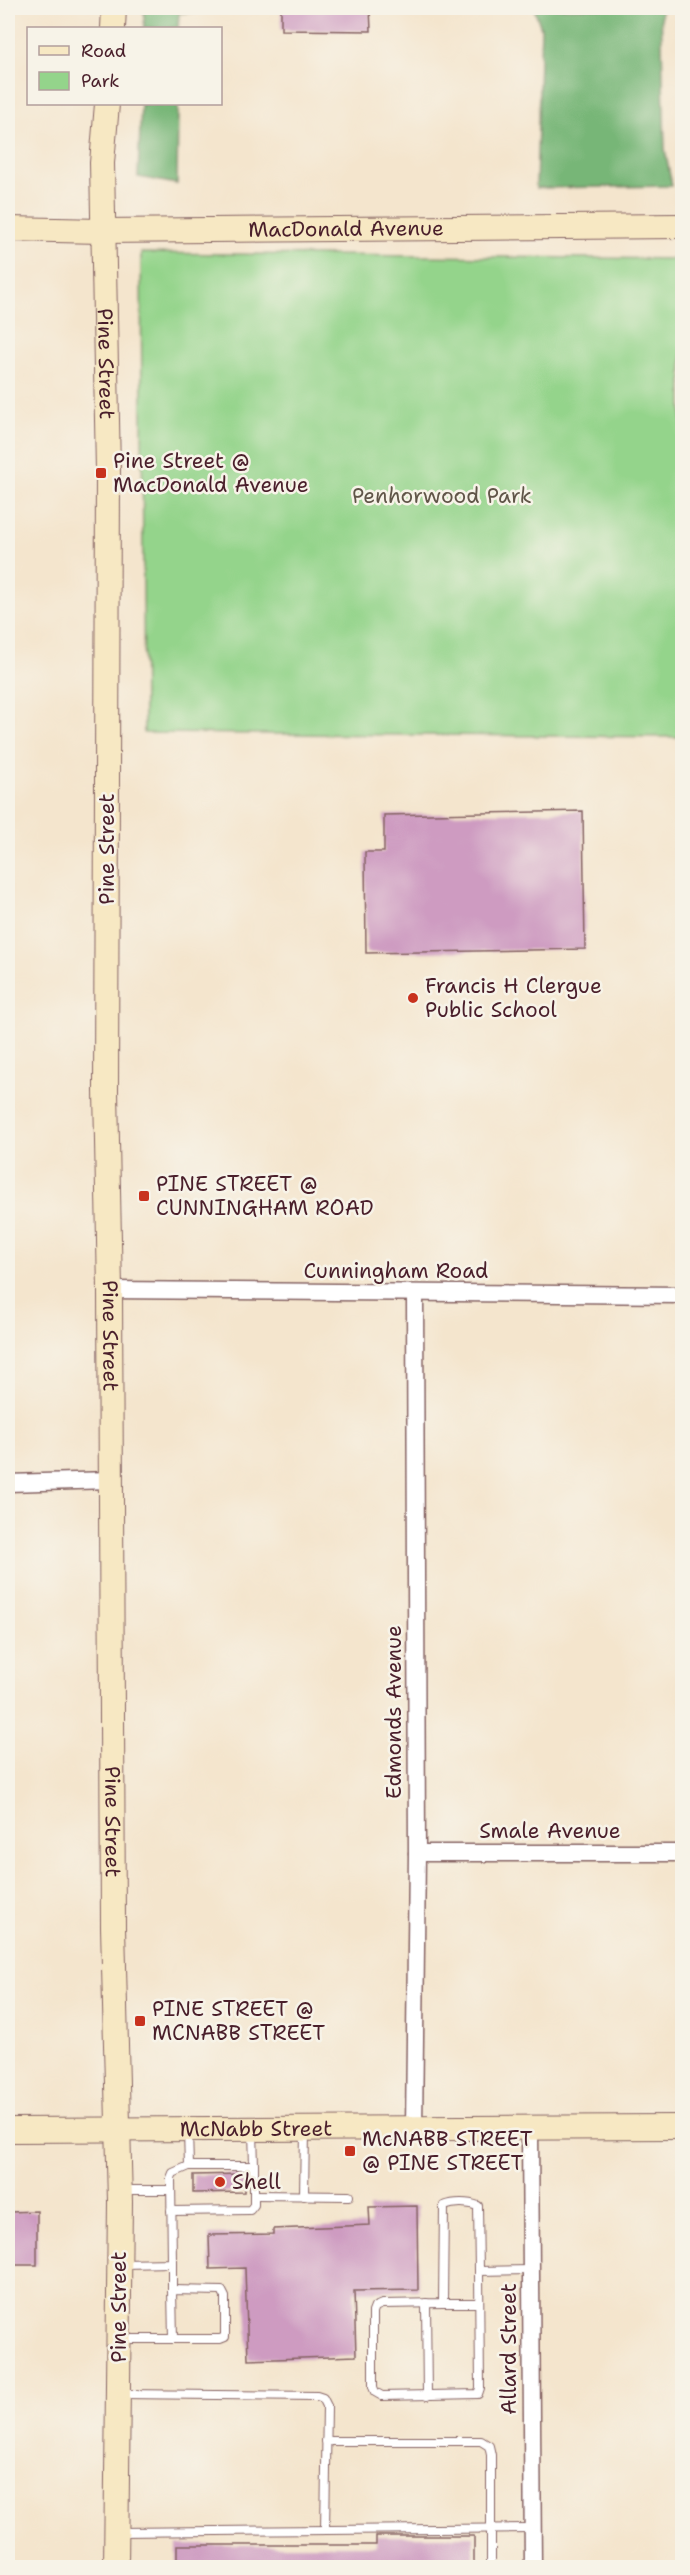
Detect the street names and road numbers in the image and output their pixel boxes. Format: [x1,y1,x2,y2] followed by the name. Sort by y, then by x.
[248,214,444,244] street label: MacDonald Avenue
[91,308,121,420] street label: Pine Street
[93,793,121,905] street label: Pine Street
[304,1257,488,1285] street label: Cunningham Road
[96,1280,124,1391] street label: Pine Street
[380,1625,408,1799] street label: Edmonds Avenue
[98,1766,127,1877] street label: Pine Street
[479,1817,621,1845] street label: Smale Avenue
[180,2115,332,2143] street label: McNabb Street
[105,2251,133,2363] street label: Pine Street
[495,2283,523,2415] street label: Allard Street

